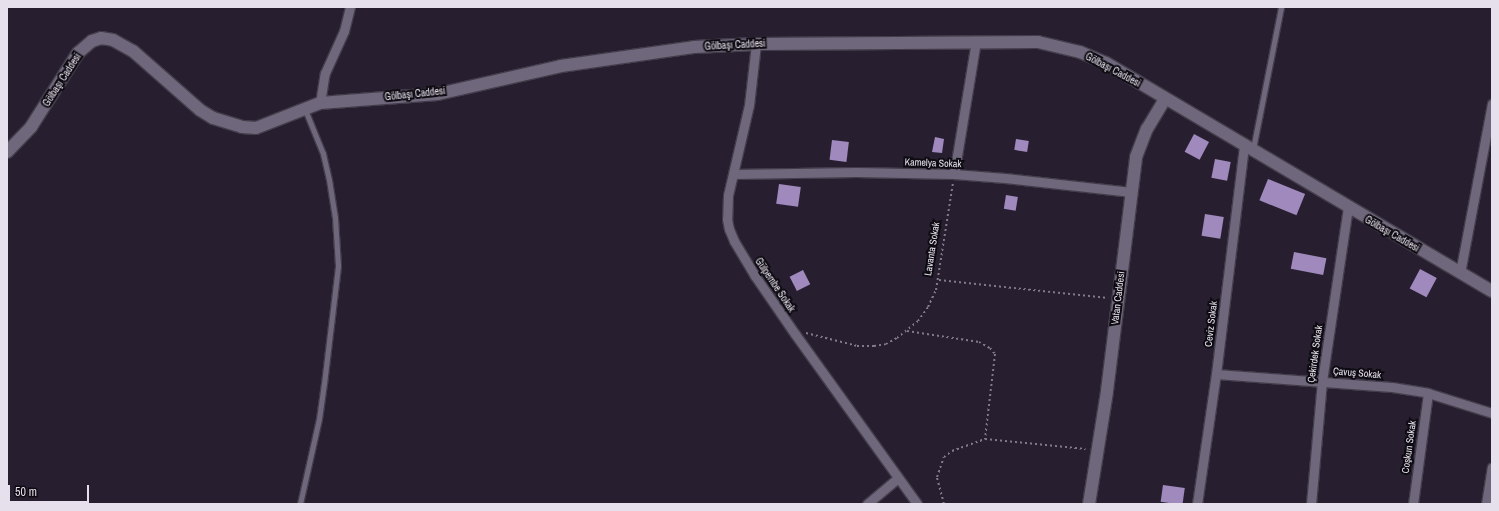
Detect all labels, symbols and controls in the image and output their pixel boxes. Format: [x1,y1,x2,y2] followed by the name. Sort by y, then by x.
[704,37,766,53] street label: Gölbaşı Caddesi
[1083,50,1143,90] street label: Gölbaşı Caddesi
[40,51,84,109] street label: Gölbaşı Caddesi
[384,85,446,103] street label: Gölbaşı Caddesi
[904,156,962,170] street label: Kamelya Sokak
[1363,214,1421,254] street label: Gölbaşı Caddesi
[922,221,942,277] street label: Lavanta Sokak
[752,256,798,314] street label: Gülpembe Sokak
[1109,271,1127,325] street label: Vatan Caddesi
[1202,300,1220,348] street label: Ceviz Sokak
[1305,325,1325,383] street label: Çekirdek Sokak
[1332,365,1382,381] street label: Çavuş Sokak
[1399,420,1419,474] street label: Coşkun Sokak
[10,477,91,503] scale bar
[15,484,37,500] text: 50 m

